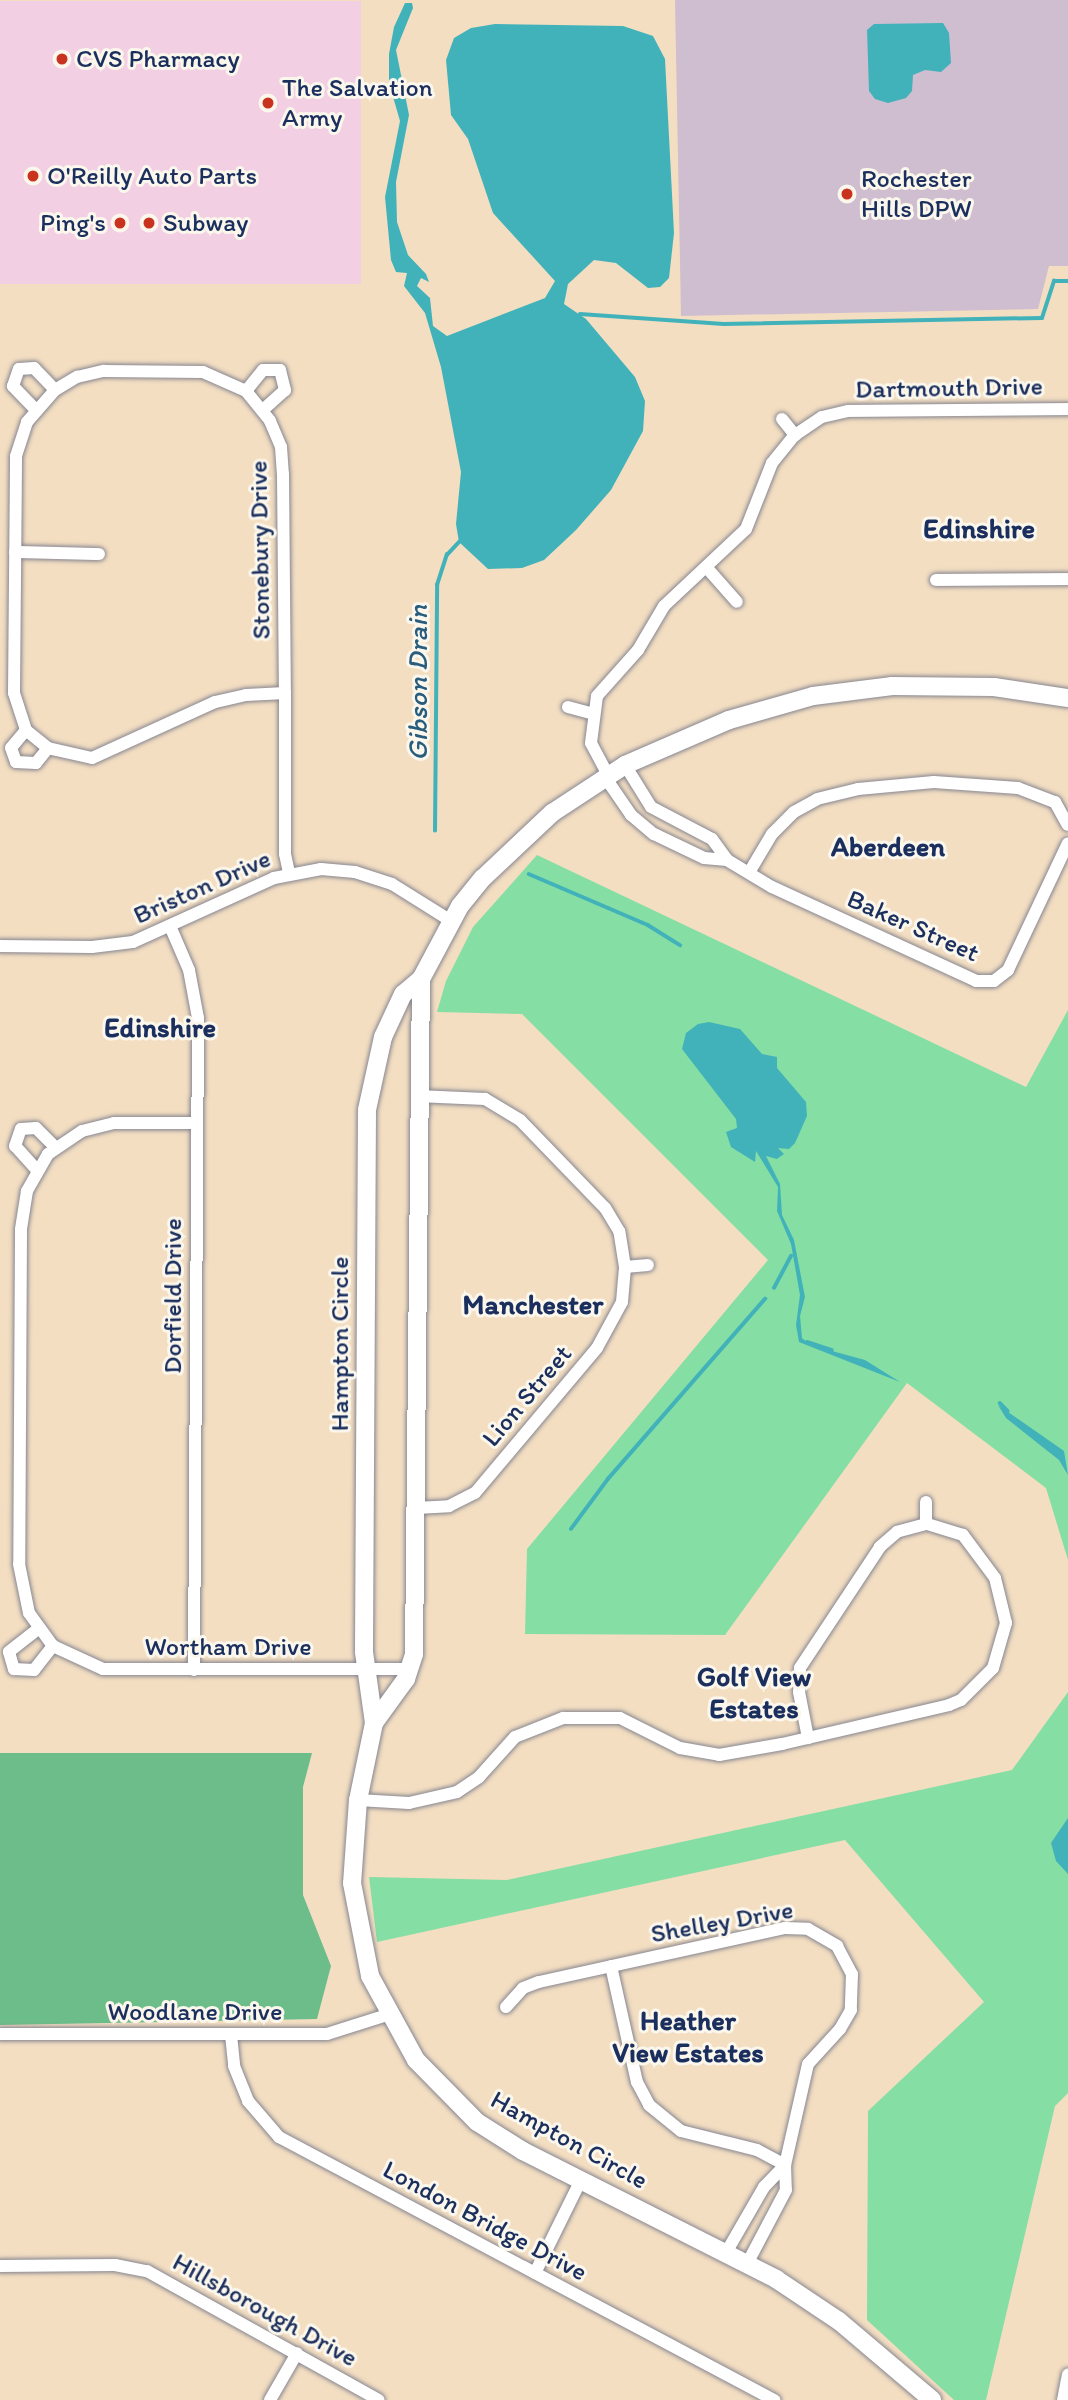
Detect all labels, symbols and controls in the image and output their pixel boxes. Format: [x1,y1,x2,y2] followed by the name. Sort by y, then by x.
[76,43,240,75] place label: CVS Pharmacy
[54,51,70,67] marker: CVS Pharmacy
[282,72,434,134] place label: The Salvation Army
[260,95,276,111] marker: The Salvation Army
[47,160,257,192] place label: O'Reilly Auto Parts
[861,163,972,224] place label: Rochester Hills DPW
[25,168,41,184] marker: O'Reilly Auto Parts
[839,186,855,202] marker: Rochester Hills DPW
[40,207,106,239] place label: Ping's
[163,207,248,239] place label: Subway
[112,215,128,231] marker: Ping's
[141,215,157,231] marker: Subway
[855,371,1043,405] street label: Dartmouth Drive
[243,460,277,640] street label: Stonebury Drive
[923,511,1035,545] district label: Edinshire
[400,605,434,761] water label: Gibson Drain
[831,829,945,863] district label: Aberdeen
[128,843,276,931] street label: Briston Drive
[842,883,984,969] street label: Baker Street
[104,1010,216,1044] district label: Edinshire
[157,1218,189,1374] street label: Dorfield Drive
[324,1257,356,1431] street label: Hampton Circle
[463,1287,603,1321] district label: Manchester
[476,1339,578,1453] street label: Lion Street
[144,1631,312,1663] street label: Wortham Drive
[697,1659,811,1725] district label: Golf View Estates
[648,1894,796,1950] street label: Shelley Drive
[108,1996,282,2028] street label: Woodlane Drive
[612,2003,764,2069] district label: Heather View Estates
[485,2084,653,2196] street label: Hampton Circle
[378,2154,592,2288] street label: London Bridge Drive
[167,2246,363,2374] street label: Hillsborough Drive

